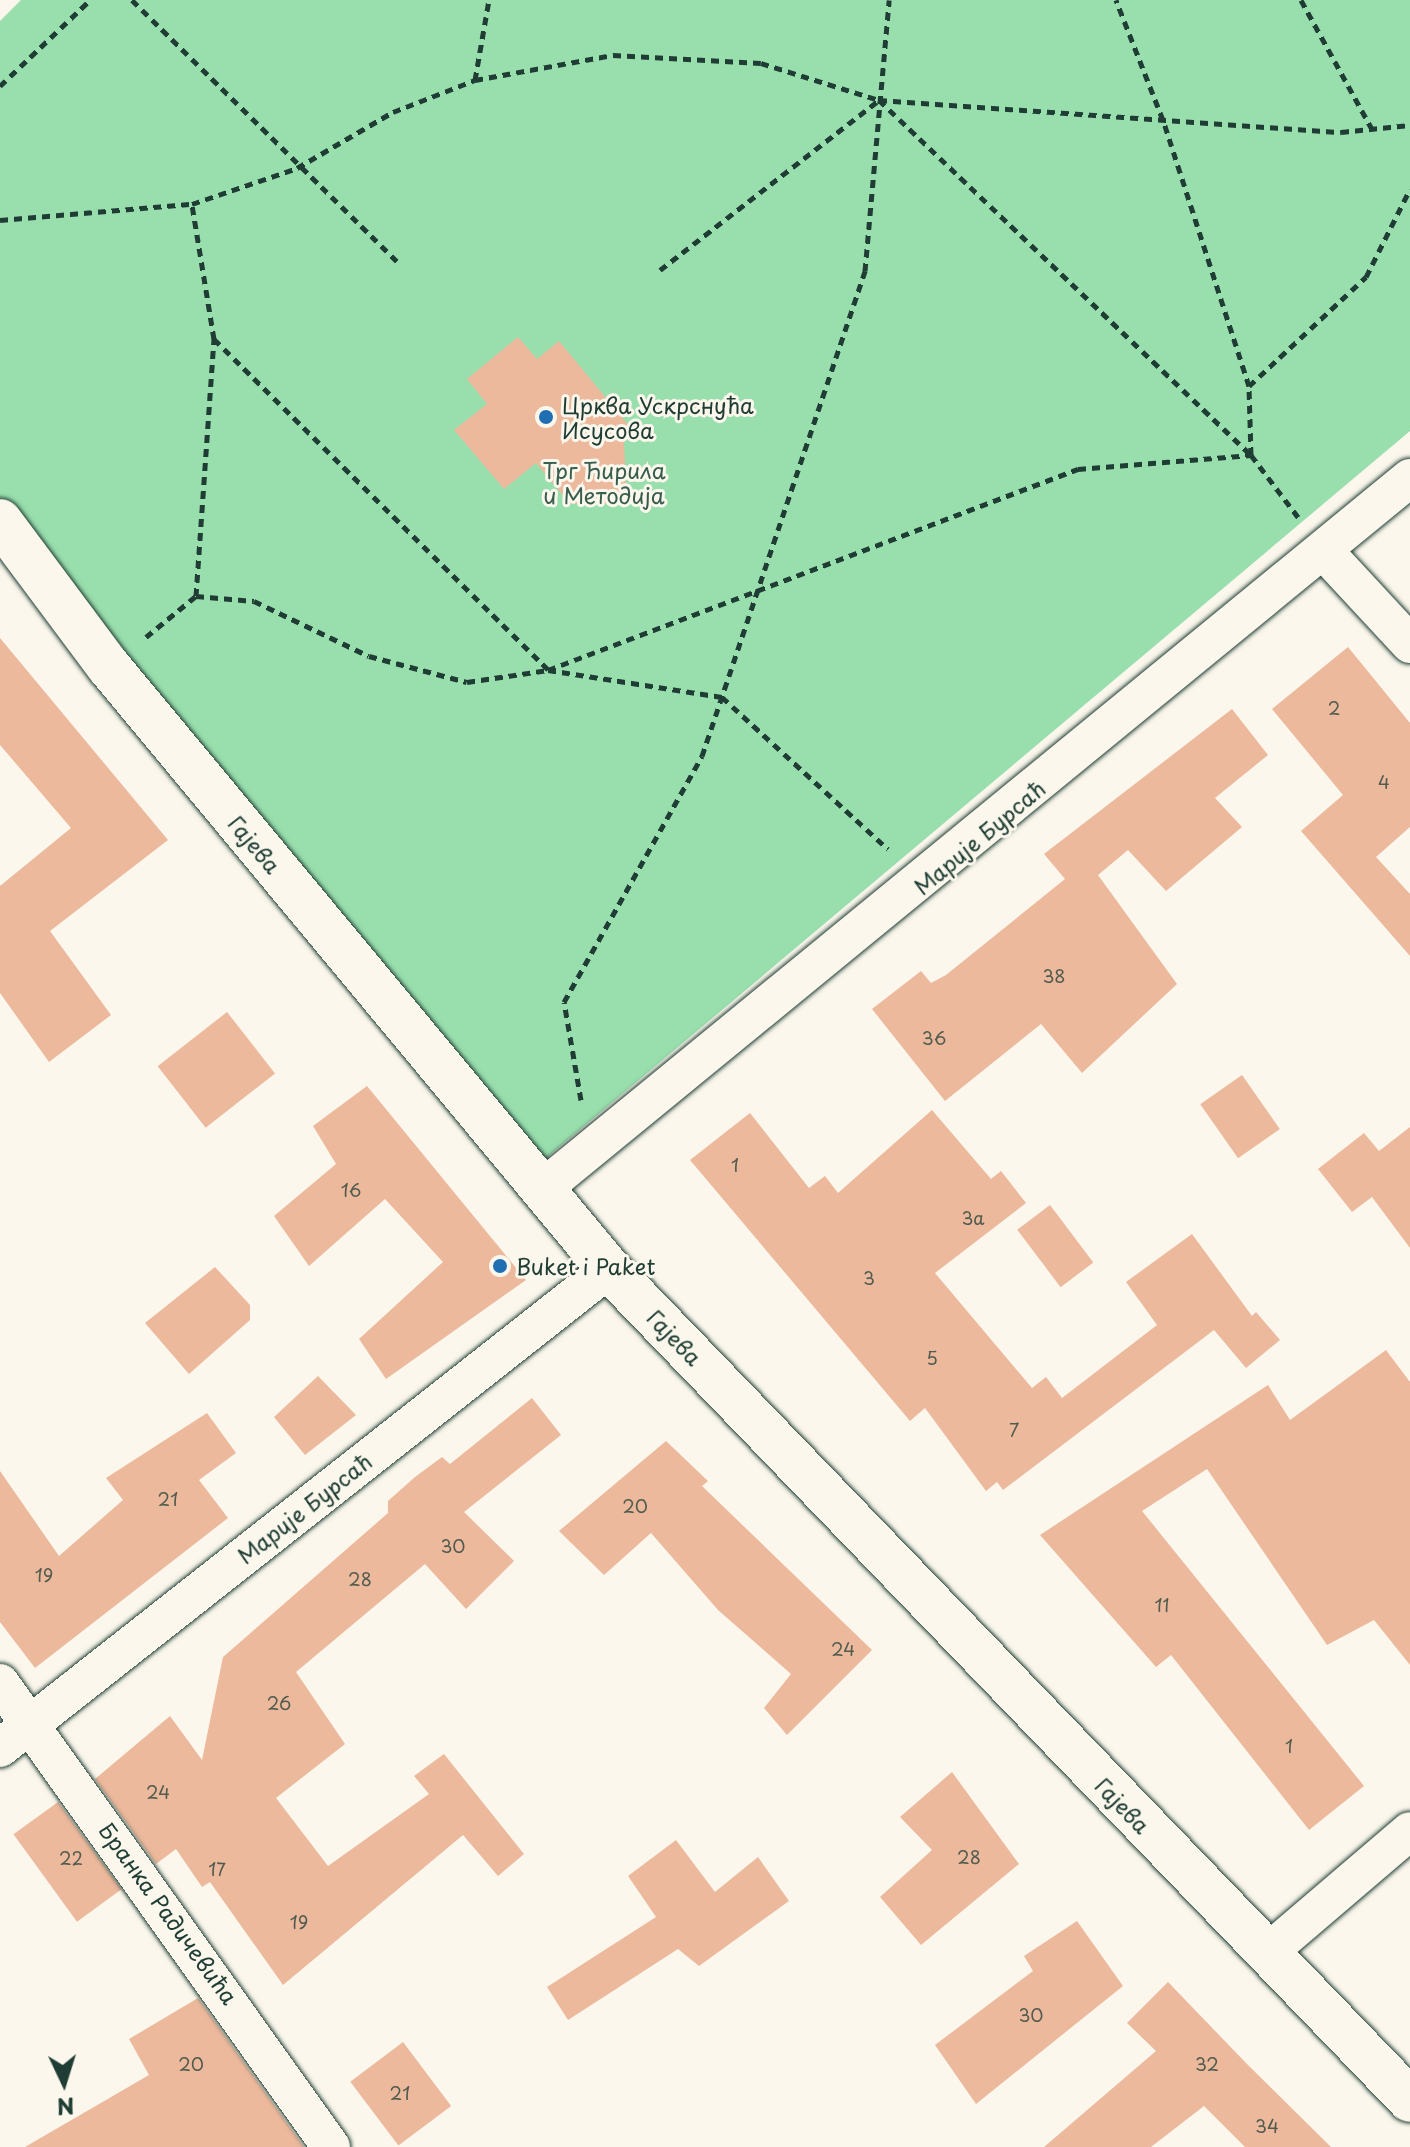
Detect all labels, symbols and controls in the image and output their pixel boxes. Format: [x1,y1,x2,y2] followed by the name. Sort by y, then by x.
[562,391,755,442] place label: Црква Ускрснућа Исусова
[537,408,555,426] marker: Црква Ускрснућа Исусова
[541,456,667,508] park label: Трг Ћирила и Методија
[1328,697,1340,719] house number: 2
[1378,771,1390,793] house number: 4
[908,774,1050,900] street label: Марије Бурсаћ
[223,810,287,878] street label: Гајева
[1042,965,1066,987] house number: 38
[922,1027,946,1049] house number: 36
[731,1154,739,1176] house number: 1
[341,1179,361,1201] house number: 16
[961,1207,985,1229] house number: 3a
[516,1253,658,1279] place label: Buket i Paket
[491,1257,509,1275] marker: Buket i Paket
[863,1267,875,1289] house number: 3
[642,1304,708,1370] street label: Гајева
[926,1347,938,1369] house number: 5
[1009,1419,1019,1441] house number: 7
[232,1447,376,1569] street label: Марије Бурсаћ
[158,1488,178,1510] house number: 21
[622,1495,648,1517] house number: 20
[440,1535,466,1557] house number: 30
[35,1564,53,1586] house number: 19
[348,1568,372,1590] house number: 28
[1154,1594,1170,1616] house number: 11
[831,1638,855,1660] house number: 24
[267,1692,291,1714] house number: 26
[1285,1735,1293,1757] house number: 1
[1090,1772,1156,1838] street label: Гајева
[146,1781,170,1803] house number: 24
[94,1817,244,2009] street label: Бранка Радичевића
[957,1846,981,1868] house number: 28
[59,1847,83,1869] house number: 22
[208,1858,226,1880] house number: 17
[290,1911,308,1933] house number: 19
[1018,2004,1044,2026] house number: 30
[24,2043,104,2123] north arrow
[178,2053,204,2075] house number: 20
[1195,2053,1219,2075] house number: 32
[390,2082,410,2104] house number: 21
[56,2090,76,2125] text: N
[1255,2115,1279,2137] house number: 34

